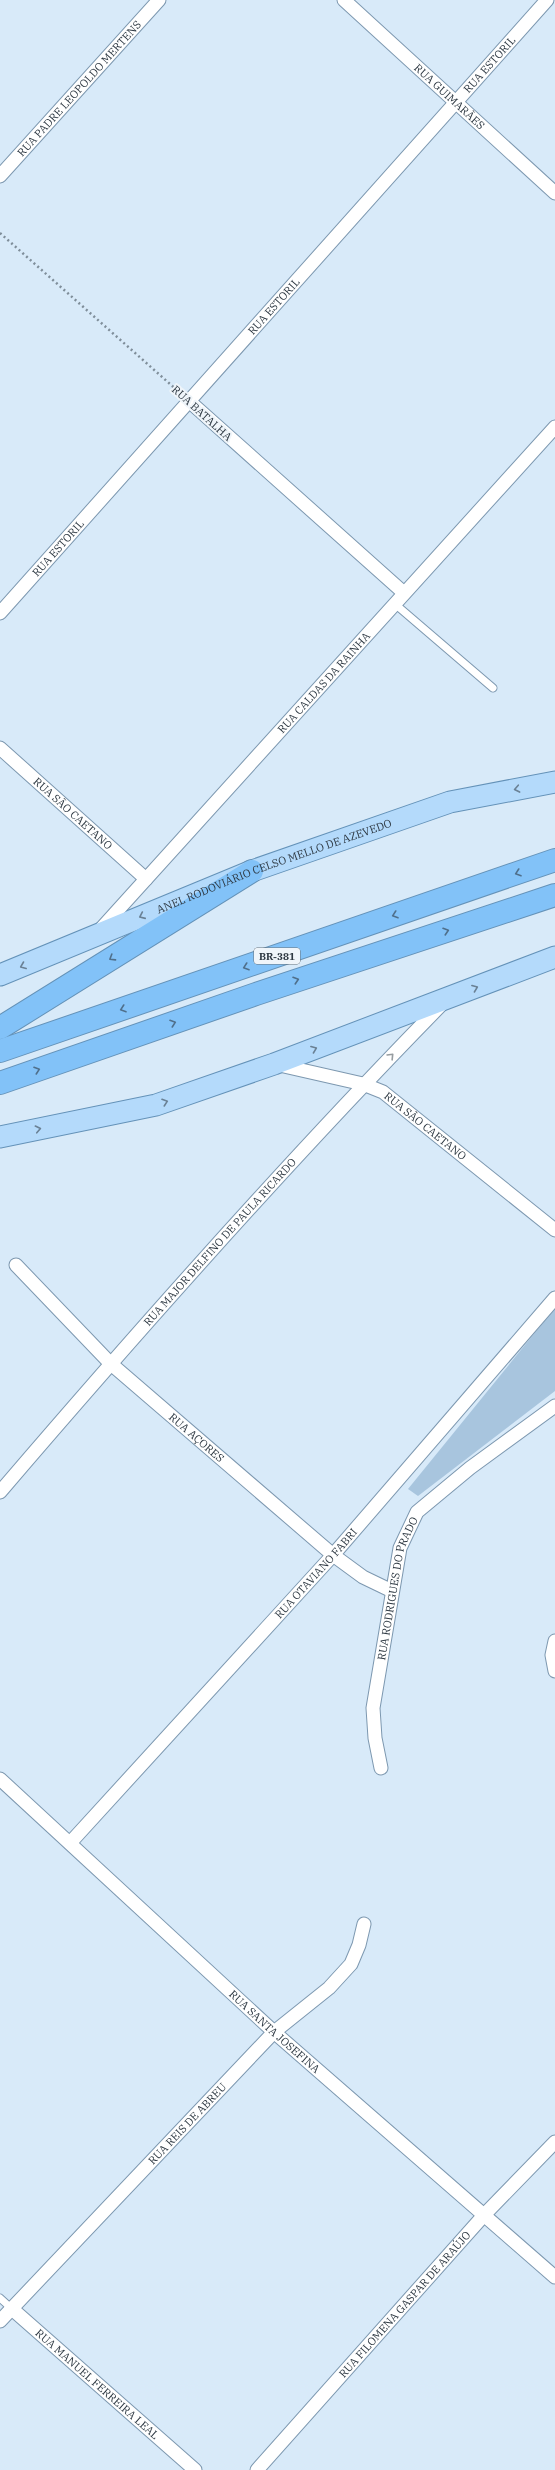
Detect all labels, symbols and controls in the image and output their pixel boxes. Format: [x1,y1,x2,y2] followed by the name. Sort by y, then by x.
[14,18,144,159] street label: RUA PADRE LEOPOLDO MERTENS
[460,33,518,96] street label: RUA ESTORIL
[411,61,488,132] street label: RUA GUIMARÃES
[245,275,303,338] street label: RUA ESTORIL
[169,382,235,444] street label: RUA BATALHA
[29,517,87,579] street label: RUA ESTORIL
[274,629,373,736] street label: RUA CALDAS DA RAINHA
[31,774,115,853] street label: RUA SÃO CAETANO
[514,785,520,793] one-way arrow
[154,816,394,917] street label: ANEL RODOVIÁRIO CELSO MELLO DE AZEVEDO
[515,868,522,877] one-way arrow
[392,910,399,919] one-way arrow
[139,911,147,919] one-way arrow
[442,927,449,936] one-way arrow
[254,948,300,964] road number: BR-381
[109,953,116,961] one-way arrow
[19,961,27,969] one-way arrow
[242,962,249,970] one-way arrow
[292,977,299,985] one-way arrow
[471,985,478,993] one-way arrow
[119,1004,126,1013] one-way arrow
[169,1019,176,1027] one-way arrow
[310,1045,317,1053] one-way arrow
[386,1053,393,1061] one-way arrow
[33,1067,40,1075] one-way arrow
[381,1089,469,1163] street label: RUA SÃO CAETANO
[162,1098,169,1107] one-way arrow
[35,1126,41,1134] one-way arrow
[140,1155,299,1329] street label: RUA MAJOR DELFINO DE PAULA RICARDO
[166,1410,227,1465] street label: RUA AÇORES
[374,1514,421,1661] street label: RUA RODRIGUES DO PRADO
[272,1525,360,1621] street label: RUA OTAVIANO FABRI
[226,1987,323,2076] street label: RUA SANTA JOSEFINA
[145,2080,229,2167] street label: RUA REIS DE ABREU
[336,2228,474,2380] street label: RUA FILOMENA GASPAR DE ARAÚJO
[33,2326,162,2442] street label: RUA MANUEL FERREIRA LEAL

